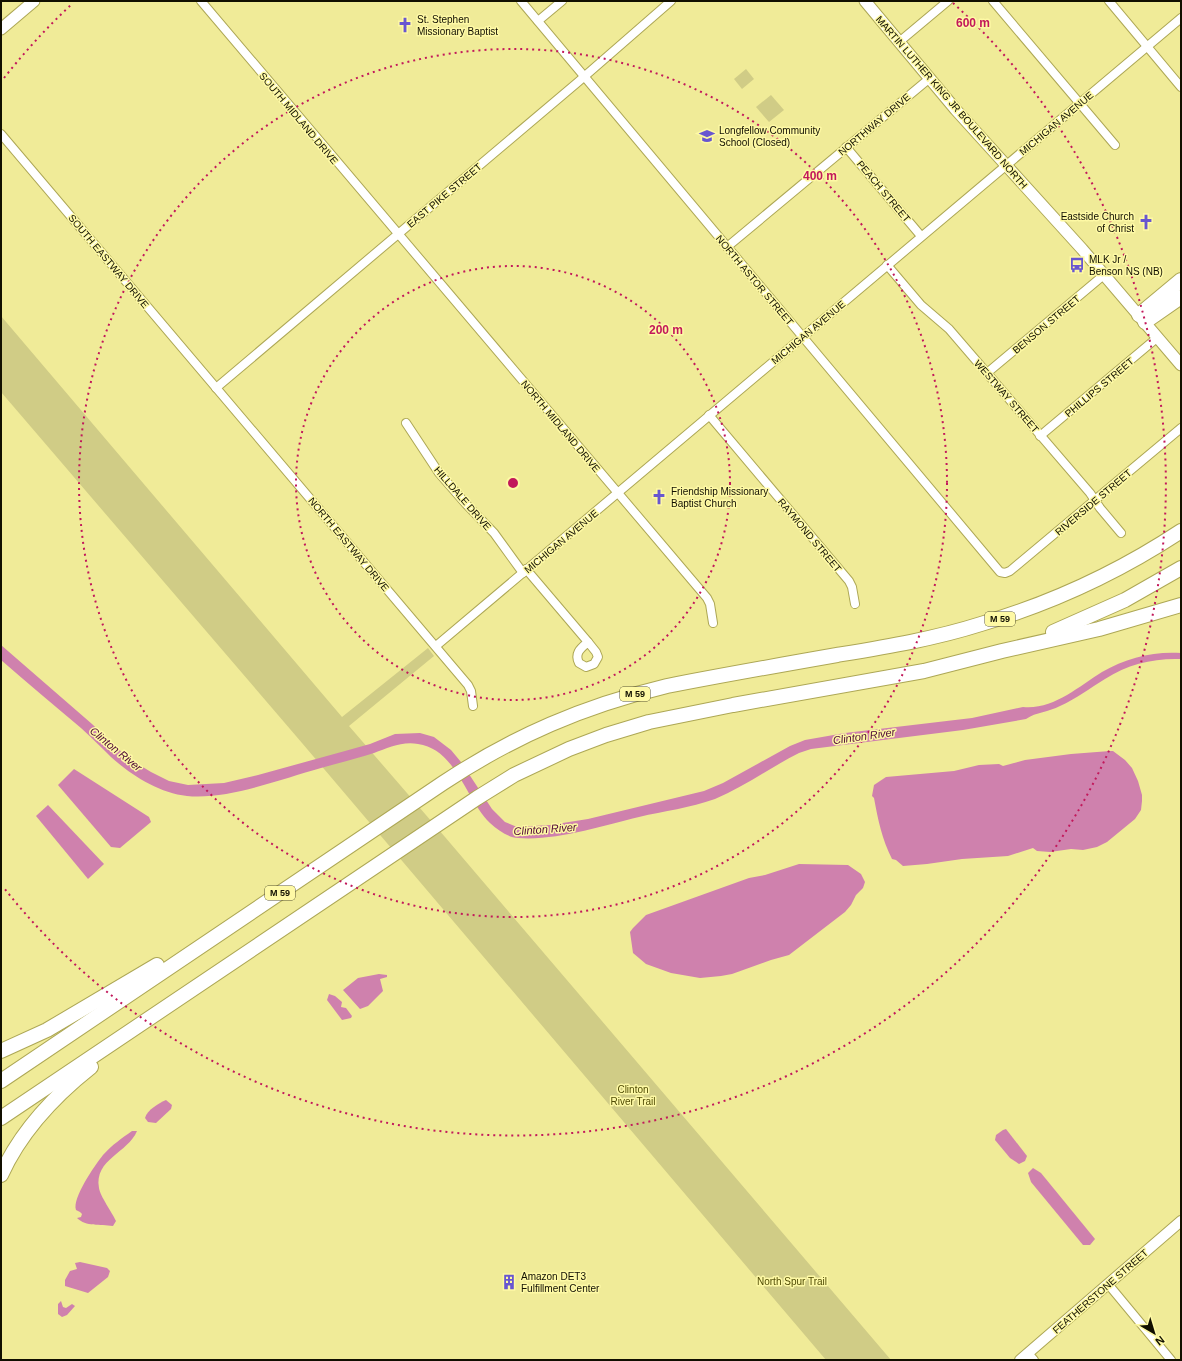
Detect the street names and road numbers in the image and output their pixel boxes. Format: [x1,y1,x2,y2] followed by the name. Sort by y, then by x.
[874,14,1030,191] street label: MARTIN LUTHER KING JR BOULEVARD NORTH
[257,70,340,167] street label: SOUTH MIDLAND DRIVE
[1017,89,1096,157] street label: MICHIGAN AVENUE
[836,91,913,158] street label: NORTHWAY DRIVE
[855,158,912,224] street label: PEACH STREET
[405,161,484,230] street label: EAST PIKE STREET
[66,212,151,311] street label: SOUTH EASTWAY DRIVE
[714,233,795,328] street label: NORTH ASTOR STREET
[1010,293,1082,356] street label: BENSON STREET
[769,298,848,366] street label: MICHIGAN AVENUE
[1063,355,1136,419] street label: PHILLIPS STREET
[972,358,1041,435] street label: WESTWAY STREET
[519,378,602,475] street label: NORTH MIDLAND DRIVE
[432,464,493,533] street label: HILLDALE DRIVE
[1053,467,1134,537] street label: RIVERSIDE STREET
[306,495,391,594] street label: NORTH EASTWAY DRIVE
[776,496,844,574] street label: RAYMOND STREET
[522,507,601,575] street label: MICHIGAN AVENUE
[985,612,1015,626] road number: M 59
[620,687,650,701] road number: M 59
[265,886,295,900] road number: M 59
[1051,1247,1150,1336] street label: FEATHERSTONE STREET

